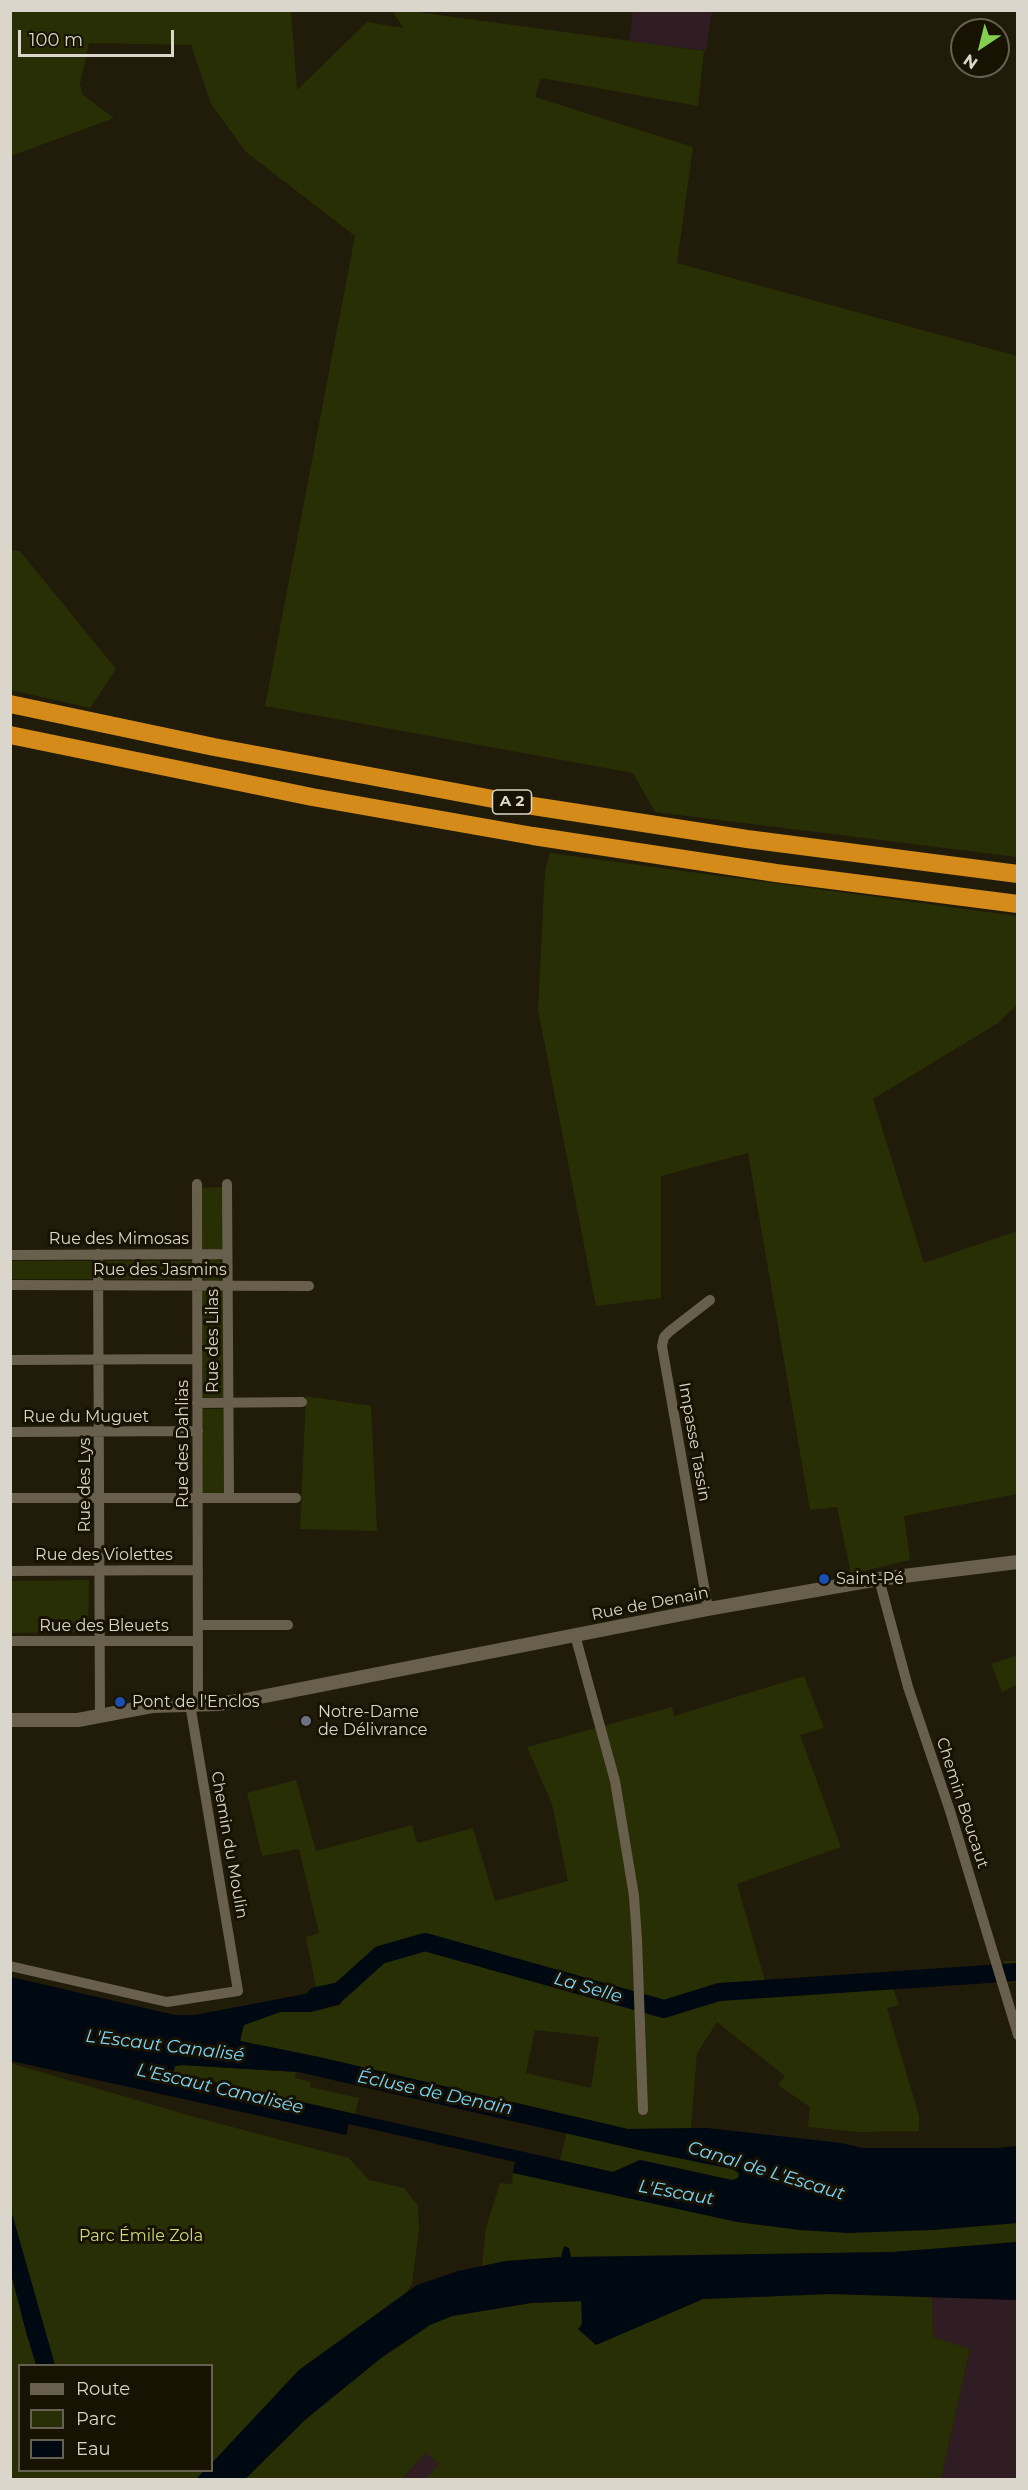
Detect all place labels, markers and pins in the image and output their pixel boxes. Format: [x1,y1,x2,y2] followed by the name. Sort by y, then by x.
[836,1569,904,1589] place label: Saint-Pé
[817,1572,831,1586] marker: Saint-Pé
[132,1692,260,1712] place label: Pont de l'Enclos
[113,1695,127,1709] marker: Pont de l'Enclos
[318,1702,427,1740] place label: Notre-Dame de Délivrance
[299,1714,313,1728] marker: Notre-Dame de Délivrance

